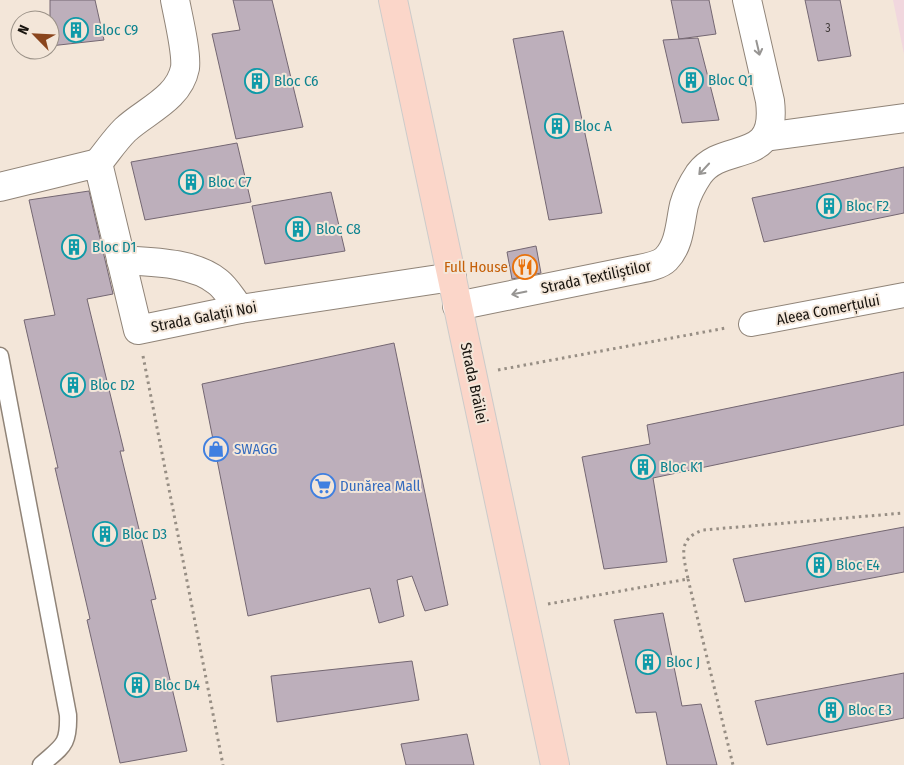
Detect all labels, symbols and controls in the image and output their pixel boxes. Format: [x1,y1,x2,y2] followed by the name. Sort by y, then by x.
[10,10,60,60] north arrow
[63,17,89,43] building icon: Bloc C9
[94,21,138,39] place label: Bloc C9
[825,21,831,35] house number: 3
[14,23,33,37] text: N
[754,39,763,55] one-way arrow
[678,67,704,93] building icon: Bloc Q1
[244,68,270,94] building icon: Bloc C6
[708,71,753,89] place label: Bloc Q1
[274,72,319,90] place label: Bloc C6
[544,113,570,139] building icon: Bloc A
[574,117,612,135] place label: Bloc A
[698,163,710,176] one-way arrow
[178,169,204,195] building icon: Bloc C7
[208,173,251,191] place label: Bloc C7
[816,193,842,219] building icon: Bloc F2
[846,197,889,215] place label: Bloc F2
[285,216,311,242] building icon: Bloc C8
[316,220,361,238] place label: Bloc C8
[61,234,87,260] building icon: Bloc D1
[92,238,136,256] place label: Bloc D1
[512,254,538,280] restaurant icon: Full House
[539,256,654,298] street label: Strada Textiliștilor
[444,258,508,276] place label: Full House
[512,289,528,298] one-way arrow
[775,291,881,330] street label: Aleea Comerțului
[150,298,259,337] street label: Strada Galații Noi
[457,341,491,425] street label: Strada Brăilei
[60,372,86,398] building icon: Bloc D2
[90,376,135,394] place label: Bloc D2
[203,436,229,462] shop icon: SWAGG
[234,440,277,458] place label: SWAGG
[630,454,656,480] building icon: Bloc K1
[660,458,703,476] place label: Bloc K1
[310,473,336,499] supermarket icon: Dunărea Mall
[340,477,421,495] place label: Dunărea Mall
[92,521,118,547] building icon: Bloc D3
[122,525,167,543] place label: Bloc D3
[806,552,832,578] building icon: Bloc E4
[836,556,880,574] place label: Bloc E4
[635,649,661,675] building icon: Bloc J
[666,653,700,671] place label: Bloc J
[124,672,150,698] building icon: Bloc D4
[154,676,200,694] place label: Bloc D4
[818,697,844,723] building icon: Bloc E3
[848,701,892,719] place label: Bloc E3

